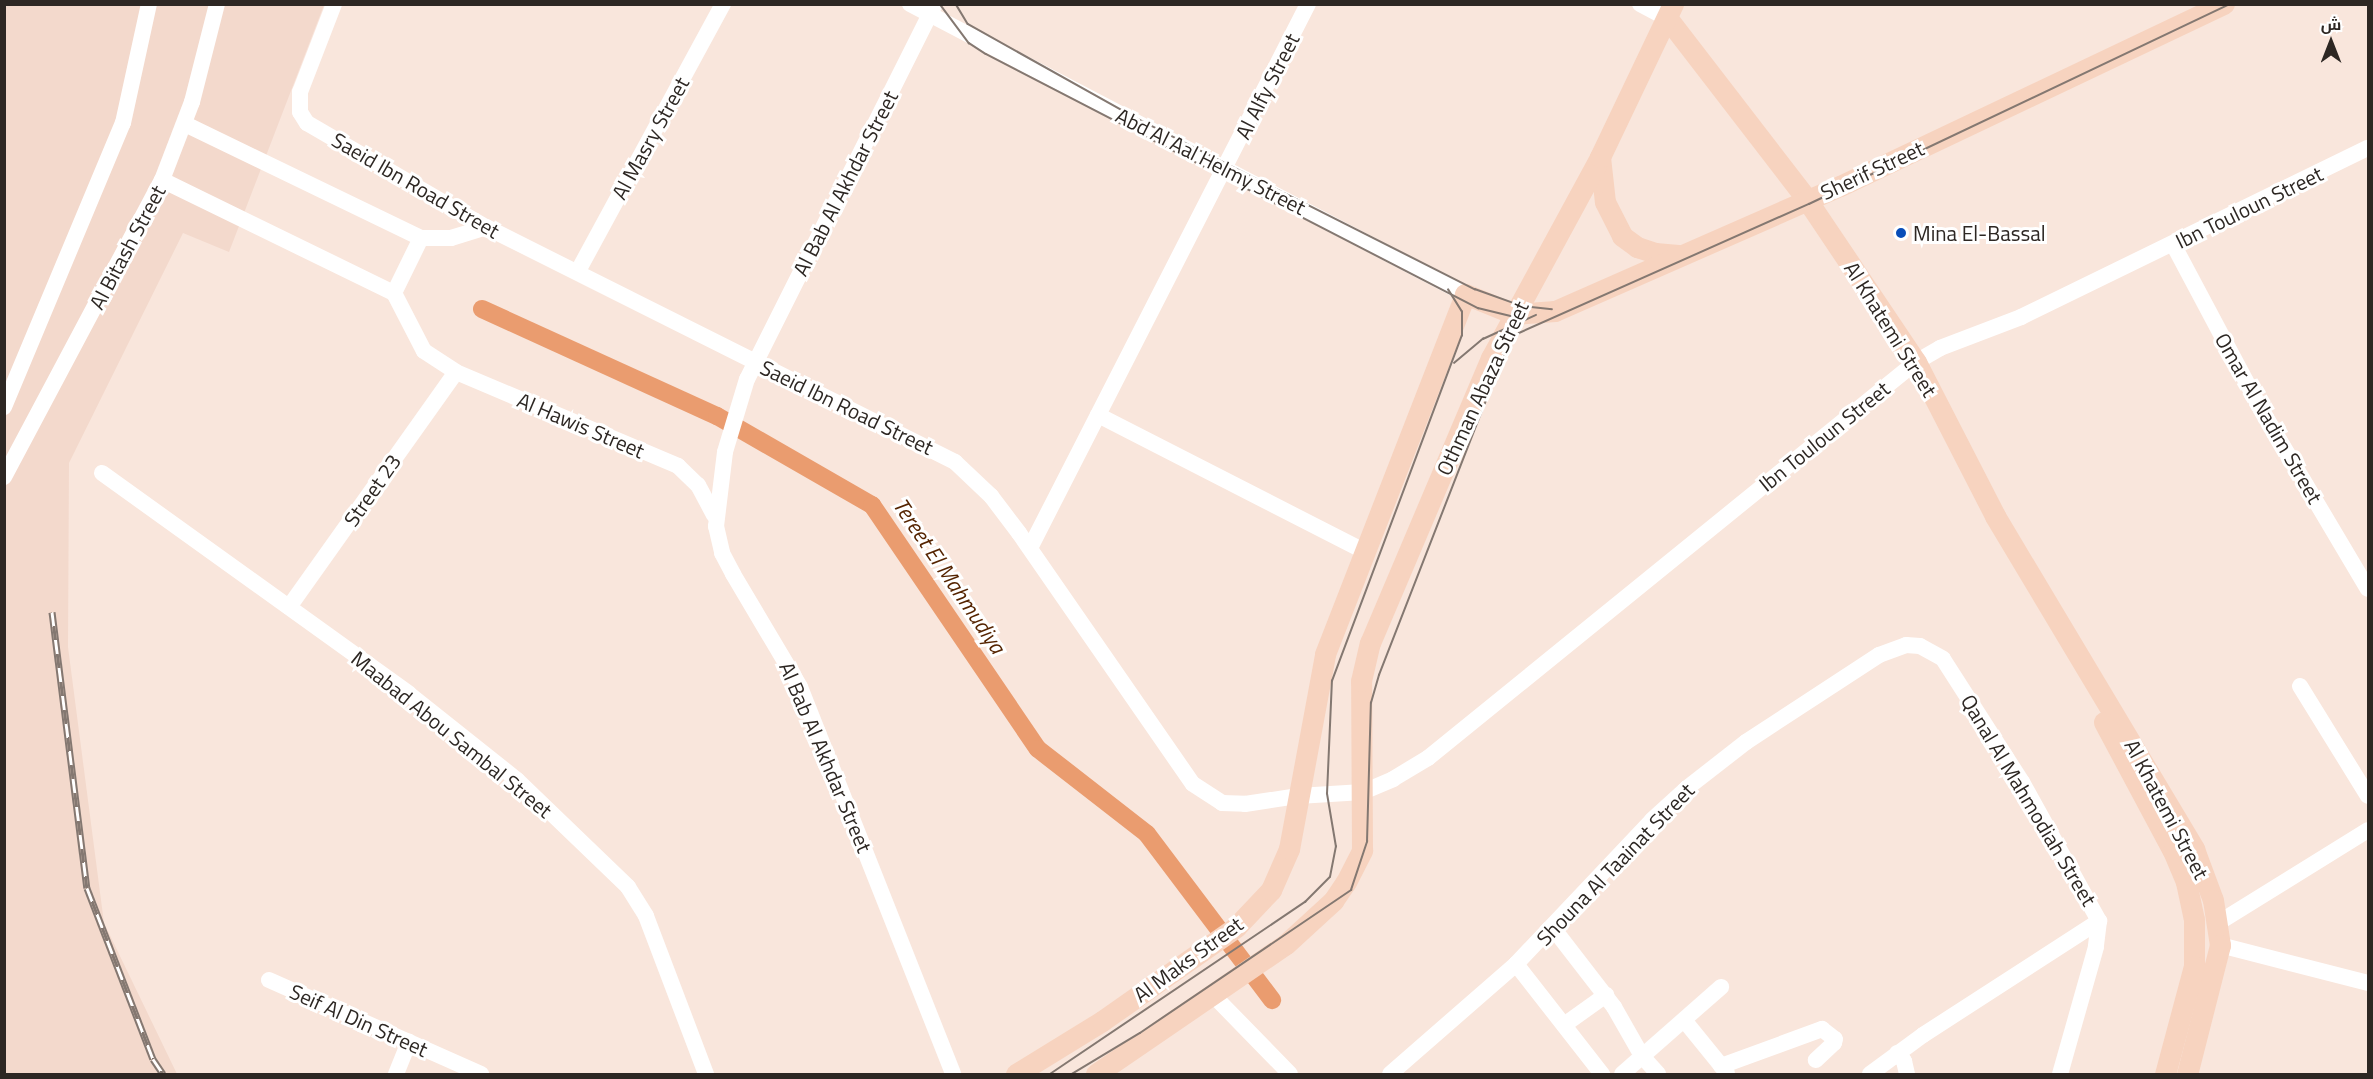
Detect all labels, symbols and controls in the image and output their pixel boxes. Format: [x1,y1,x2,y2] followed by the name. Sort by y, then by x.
[2301,12,2361,72] north arrow
[2321,12,2341,36] text: ش
[1230,29,1304,143] street label: Al Alfy Street
[606,72,694,204] street label: Al Masry Street
[787,86,903,280] street label: Al Bab Al Akhdar Street
[1112,102,1310,220] street label: Abd Al Aal Helmy Street
[328,127,504,243] street label: Saeid Ibn Road Street
[1816,135,1928,205] street label: Sherif Street
[2171,160,2327,254] street label: Ibn Touloun Street
[84,181,170,313] street label: Al Bitash Street
[1913,220,2046,246] place label: Mina El-Bassal
[1894,226,1908,240] marker: Mina El-Bassal
[1839,257,1943,401] street label: Al Khatemi Street
[1431,297,1533,479] street label: Othman Abaza Street
[2210,328,2328,508] street label: Omar Al Nadim Street
[756,354,938,460] street label: Saeid Ibn Road Street
[1754,376,1894,496] street label: Ibn Touloun Street
[514,387,648,463] street label: Al Hawis Street
[338,449,406,531] street label: Street 23
[887,493,1011,659] water label: Tereet El Mahmudiya
[347,645,557,823] street label: Maabad Abou Sambal Street
[774,658,878,856] street label: Al Bab Al Akhdar Street
[1956,690,2102,910] street label: Qanal Al Mahmodiah Street
[2120,735,2214,883] street label: Al Khatemi Street
[1531,778,1699,950] street label: Shouna Al Taainat Street
[1129,911,1247,1007] street label: Al Maks Street
[286,978,432,1062] street label: Seif Al Din Street

